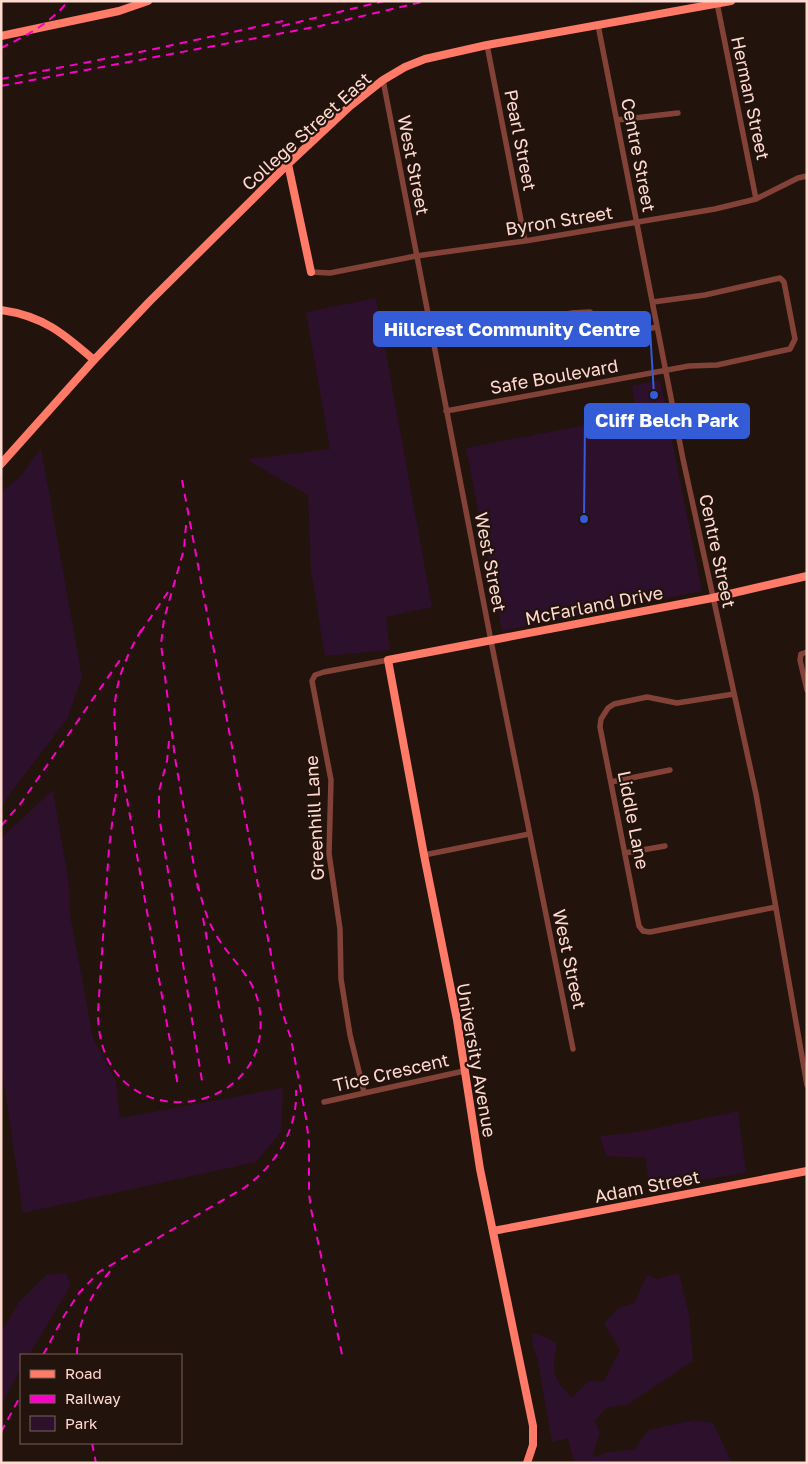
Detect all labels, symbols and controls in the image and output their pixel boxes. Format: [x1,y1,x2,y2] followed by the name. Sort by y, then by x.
[727,34,775,162] street label: Herman Street
[237,67,375,195] street label: College Street East
[500,87,542,193] street label: Pearl Street
[617,96,661,214] street label: Centre Street
[394,113,434,217] street label: West Street
[504,201,614,239] street label: Byron Street
[374,312,650,346] callout: Hillcrest Community Centre
[384,317,640,340] text: Hillcrest Community Centre
[488,354,620,398] street label: Safe Boulevard
[585,404,749,438] callout: Cliff Belch Park
[595,408,739,431] text: Cliff Belch Park
[695,492,741,610] street label: Centre Street
[471,510,511,614] street label: West Street
[523,581,665,629] street label: McFarland Drive
[300,755,328,881] street label: Greenhill Lane
[614,769,654,871] street label: Liddle Lane
[549,907,591,1011] street label: West Street
[453,981,501,1139] street label: University Avenue
[331,1048,451,1096] street label: Tice Crescent
[592,1165,702,1207] street label: Adam Street
[20,1354,182,1444] legend
[65,1364,102,1382] text: Road
[65,1389,121,1407] text: Railway
[65,1414,98,1432] text: Park

